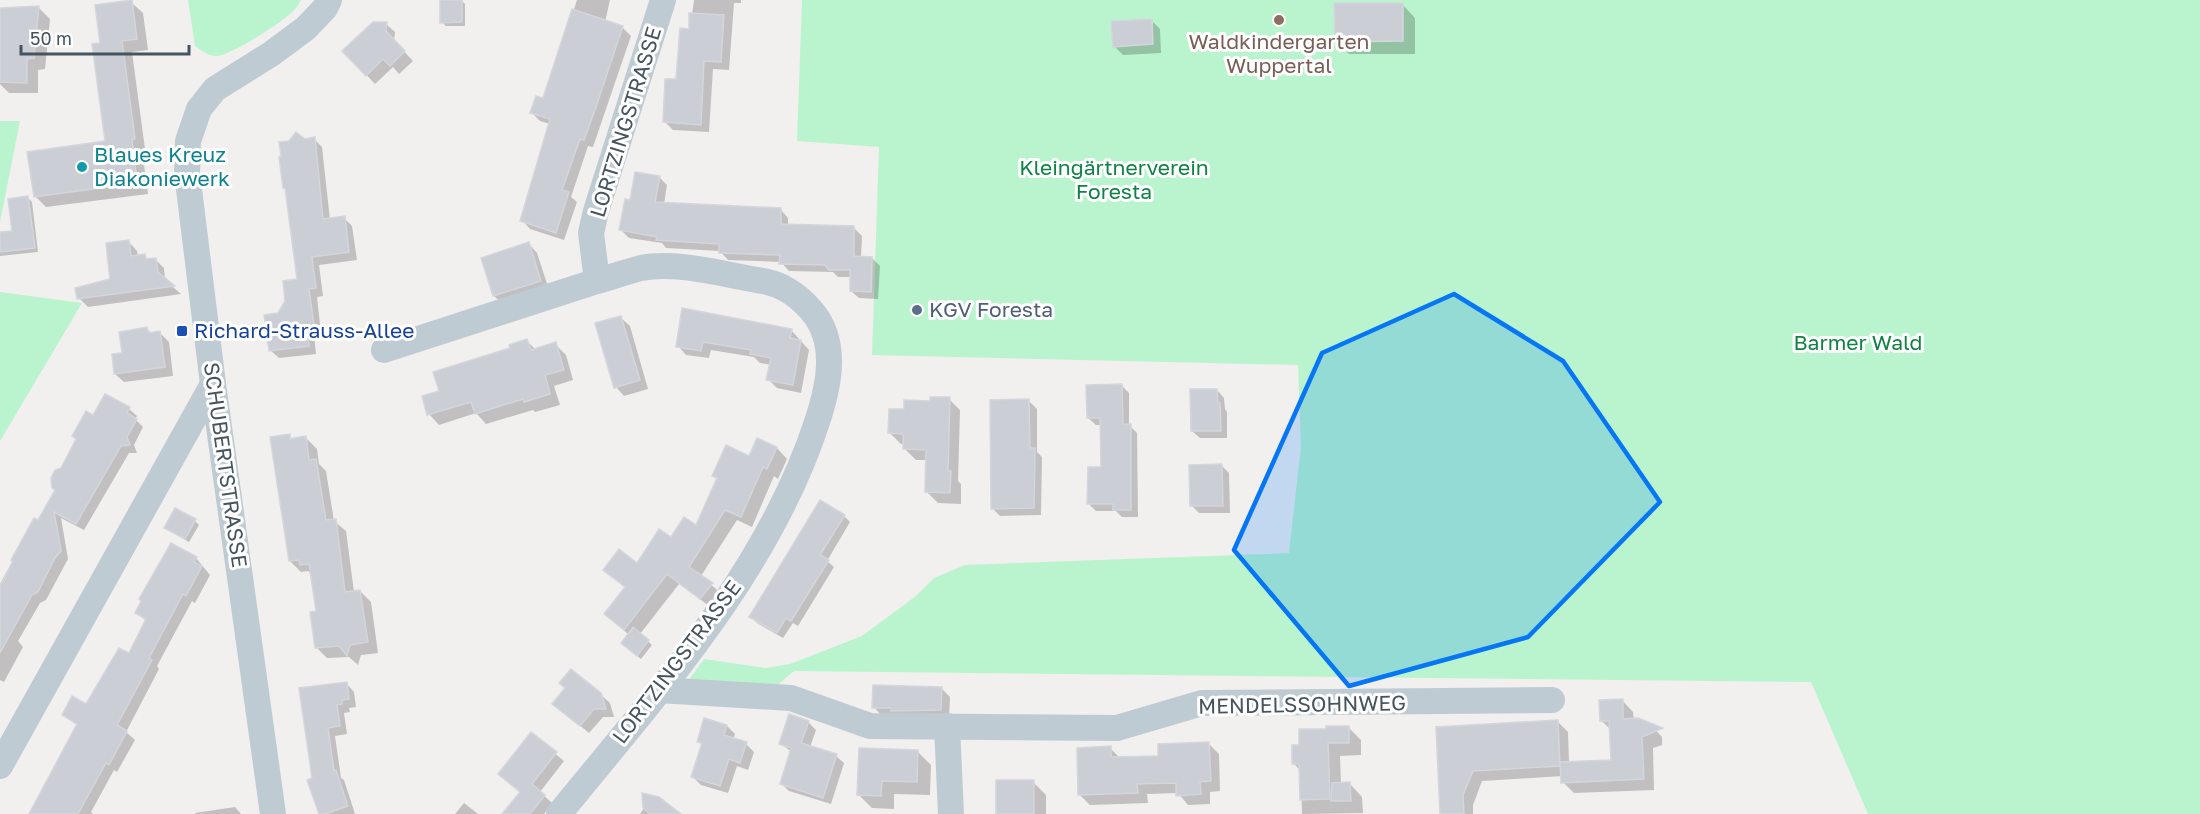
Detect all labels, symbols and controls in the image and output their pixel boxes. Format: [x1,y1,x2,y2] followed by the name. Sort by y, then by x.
[1272,13,1286,27] marker: Waldkindergarten Wuppertal
[21,18,189,56] scale bar
[584,23,666,220] street label: LORTZINGSTRASSE
[30,27,72,49] text: 50 m
[1189,28,1369,78] place label: Waldkindergarten Wuppertal
[94,141,230,191] place label: Blaues Kreuz Diakoniewerk
[1019,154,1209,204] park label: Kleingärtnerverein Foresta
[75,160,89,174] marker: Blaues Kreuz Diakoniewerk
[929,296,1053,322] place label: KGV Foresta
[910,303,924,317] marker: KGV Foresta
[194,317,414,343] place label: Richard-Strauss-Allee
[175,324,189,338] marker: Richard-Strauss-Allee
[1794,329,1922,355] park label: Barmer Wald
[199,361,253,569] street label: SCHUBERTSTRASSE
[606,575,746,748] street label: LORTZINGSTRASSE
[1198,689,1406,719] street label: MENDELSSOHNWEG

